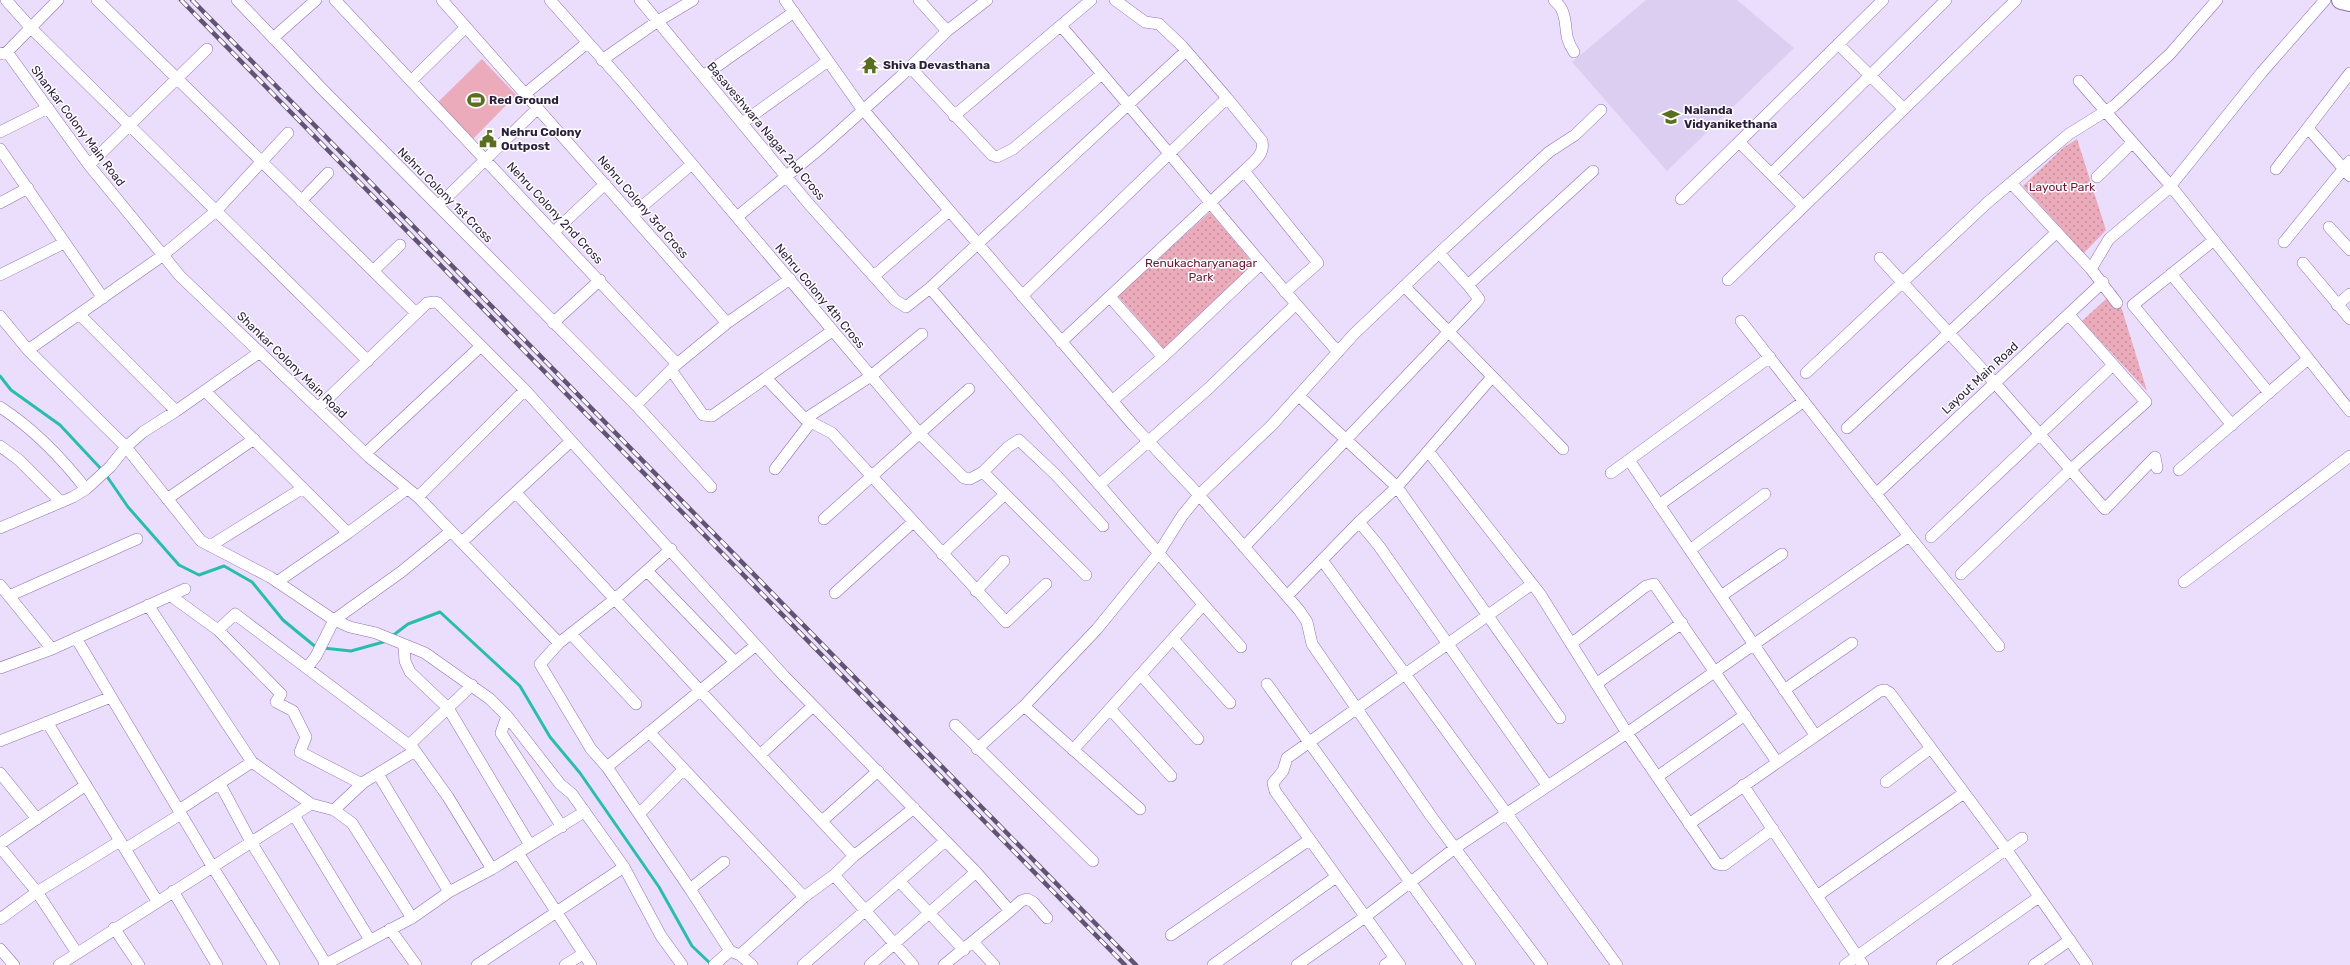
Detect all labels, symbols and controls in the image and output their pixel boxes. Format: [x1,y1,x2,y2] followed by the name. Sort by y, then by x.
[860,55,880,75] temple icon: Shiva Devasthana
[883,58,990,72] place label: Shiva Devasthana
[704,59,828,203] street label: Basaveshwara Nagar 2nd Cross
[28,63,128,189] street label: Shankar Colony Main Road
[466,90,486,110] sports icon: Red Ground
[489,93,559,107] place label: Red Ground
[1684,103,1777,131] place label: Nalanda Vidyanikethana
[1661,107,1681,127] school or university icon: Nalanda Vidyanikethana
[501,125,581,153] place label: Nehru Colony Outpost
[478,129,498,149] public building icon: Nehru Colony Outpost
[395,145,495,245] street label: Nehru Colony 1st Cross
[595,153,691,261] street label: Nehru Colony 3rd Cross
[504,159,606,267] street label: Nehru Colony 2nd Cross
[2029,180,2096,194] park label: Layout Park
[772,241,868,351] street label: Nehru Colony 4th Cross
[1145,256,1257,284] park label: Renukacharyanagar Park
[234,309,350,421] street label: Shankar Colony Main Road
[1939,339,2021,417] street label: Layout Main Road

